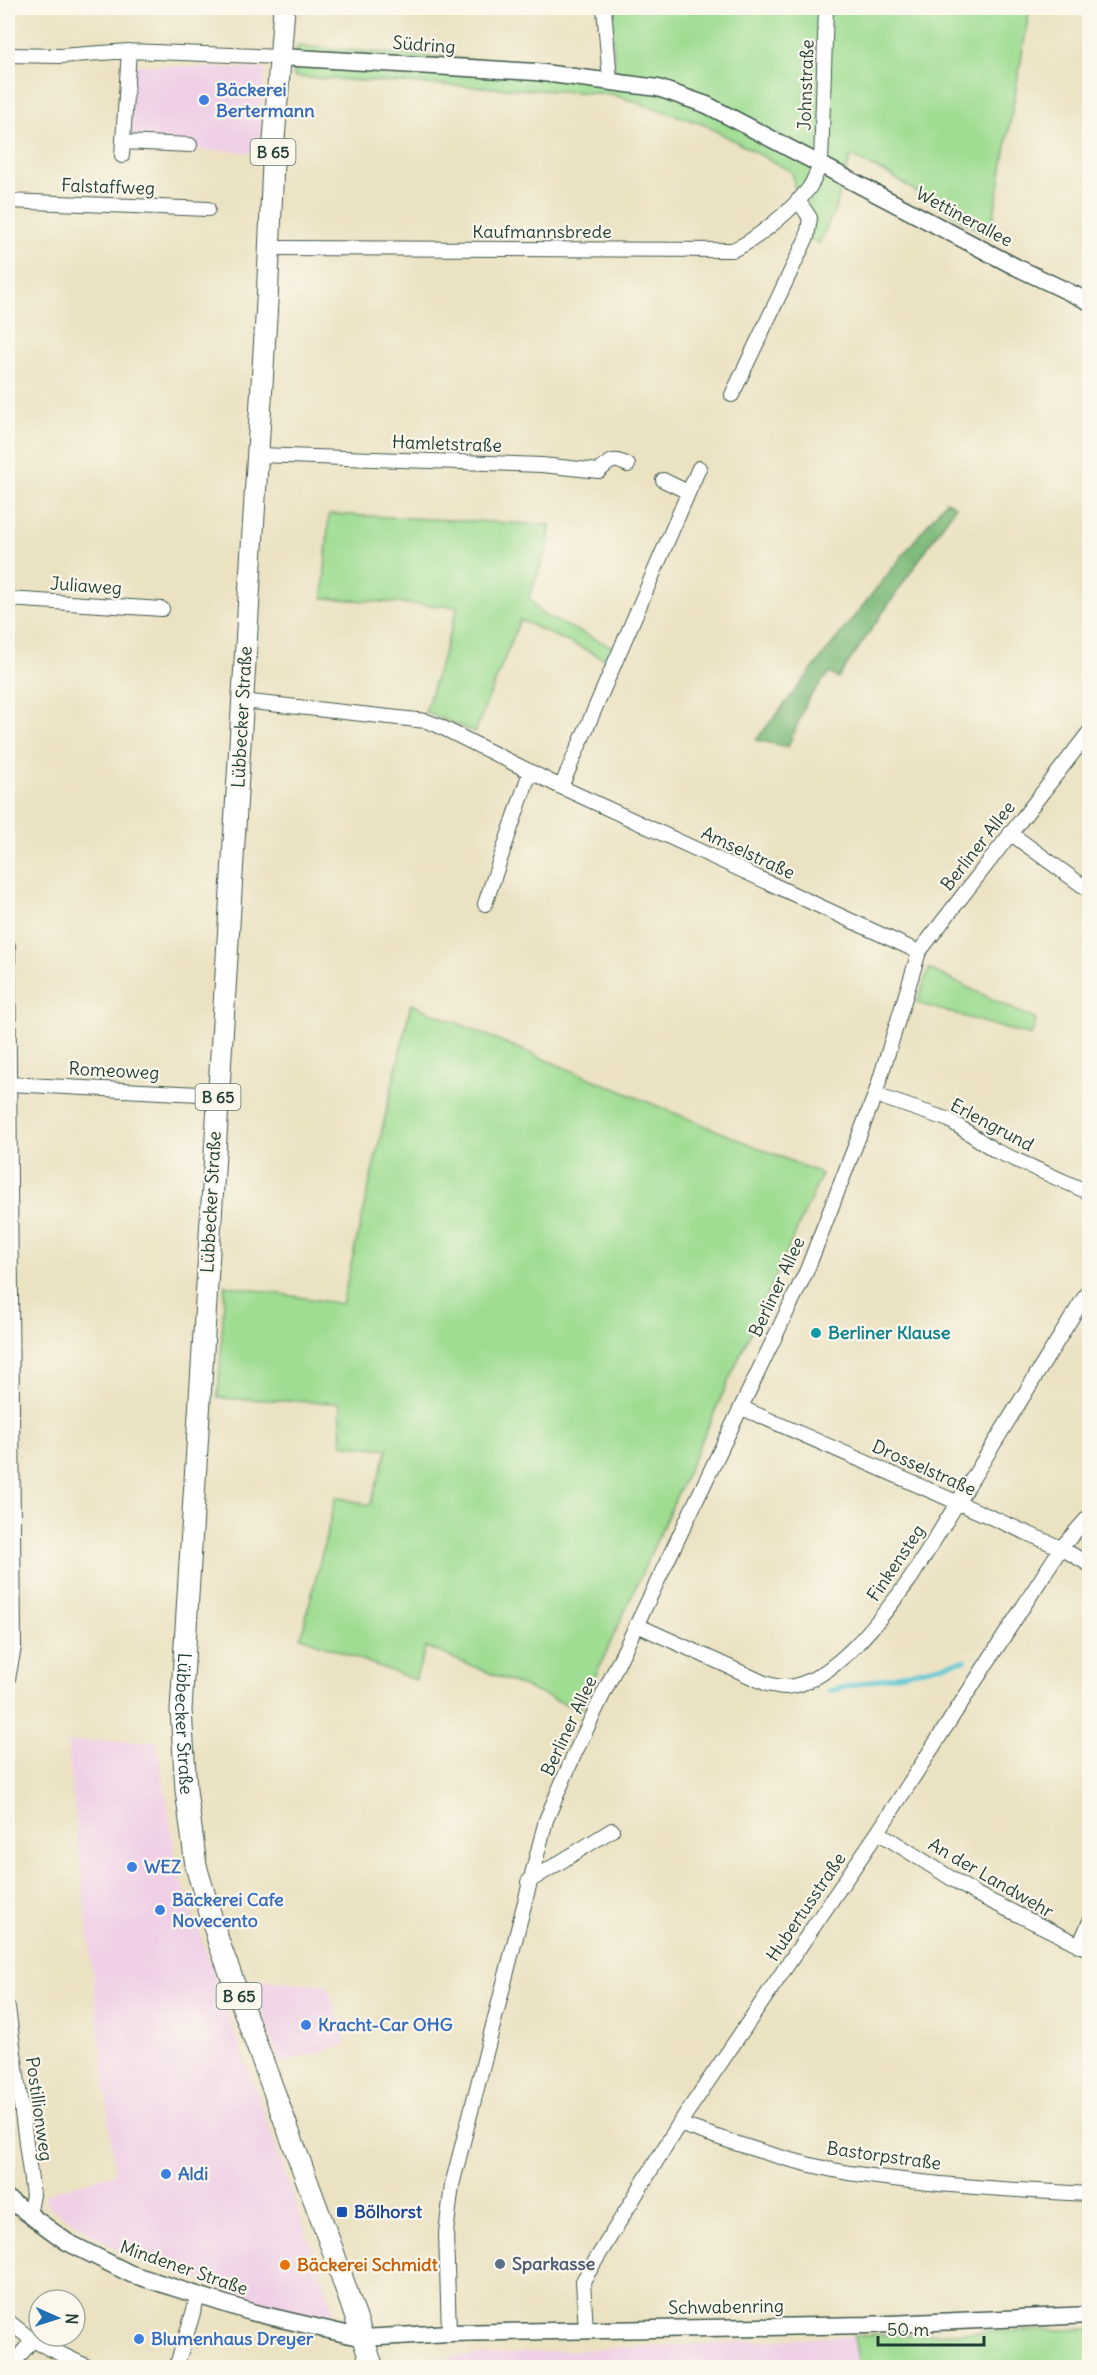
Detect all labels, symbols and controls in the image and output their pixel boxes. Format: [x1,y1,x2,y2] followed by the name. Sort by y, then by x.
[392,31,456,58] street label: Südring
[792,39,819,131] street label: Johnstraße
[216,78,315,122] place label: Bäckerei Bertermann
[197,93,211,107] marker: Bäckerei Bertermann
[250,139,296,165] road number: B 65
[61,173,155,200] street label: Falstaffweg
[912,181,1017,252] street label: Wettinerallee
[472,220,612,243] street label: Kaufmannsbrede
[392,430,502,457] street label: Hamletstraße
[49,572,123,599] street label: Juliaweg
[226,646,257,788] street label: Lübbecker Straße
[935,796,1020,895] street label: Berliner Allee
[698,821,799,884] street label: Amselstraße
[68,1057,160,1084] street label: Romeoweg
[196,1084,240,1110] road number: B 65
[947,1093,1038,1156] street label: Erlengrund
[195,1131,226,1273] street label: Lübbecker Straße
[743,1233,810,1340] street label: Berliner Allee
[828,1321,951,1344] place label: Berliner Klause
[809,1326,823,1340] marker: Berliner Klause
[869,1434,980,1501] street label: Drosselstraße
[862,1520,930,1605] street label: Finkensteg
[170,1652,198,1795] street label: Lübbecker Straße
[535,1672,602,1779] street label: Berliner Allee
[925,1832,1058,1923] street label: An der Landwehr
[761,1848,850,1966] street label: Hubertusstraße
[144,1855,181,1878] place label: WEZ
[125,1860,139,1874] marker: WEZ
[172,1888,284,1932] place label: Bäckerei Cafe Novecento
[153,1903,167,1917] marker: Bäckerei Cafe Novecento
[216,1983,262,2009] road number: B 65
[318,2013,453,2036] place label: Kracht-Car OHG
[299,2018,313,2032] marker: Kracht-Car OHG
[21,2055,58,2163] street label: Postillionweg
[825,2136,943,2175] street label: Bastorpstraße
[178,2162,208,2185] place label: Aldi
[159,2167,173,2181] marker: Aldi
[354,2200,423,2223] place label: Bölhorst
[335,2205,349,2219] marker: Bölhorst
[117,2235,251,2300] street label: Mindener Straße
[512,2252,596,2275] place label: Sparkasse
[297,2253,439,2276] place label: Bäckerei Schmidt
[493,2257,507,2271] marker: Sparkasse
[278,2258,292,2272] marker: Bäckerei Schmidt
[27,2288,87,2348] north arrow
[668,2294,784,2319] street label: Schwabenring
[878,2309,984,2347] scale bar
[62,2313,82,2325] text: N
[887,2318,929,2341] text: 50 m
[151,2327,314,2350] place label: Blumenhaus Dreyer
[132,2332,146,2346] marker: Blumenhaus Dreyer

